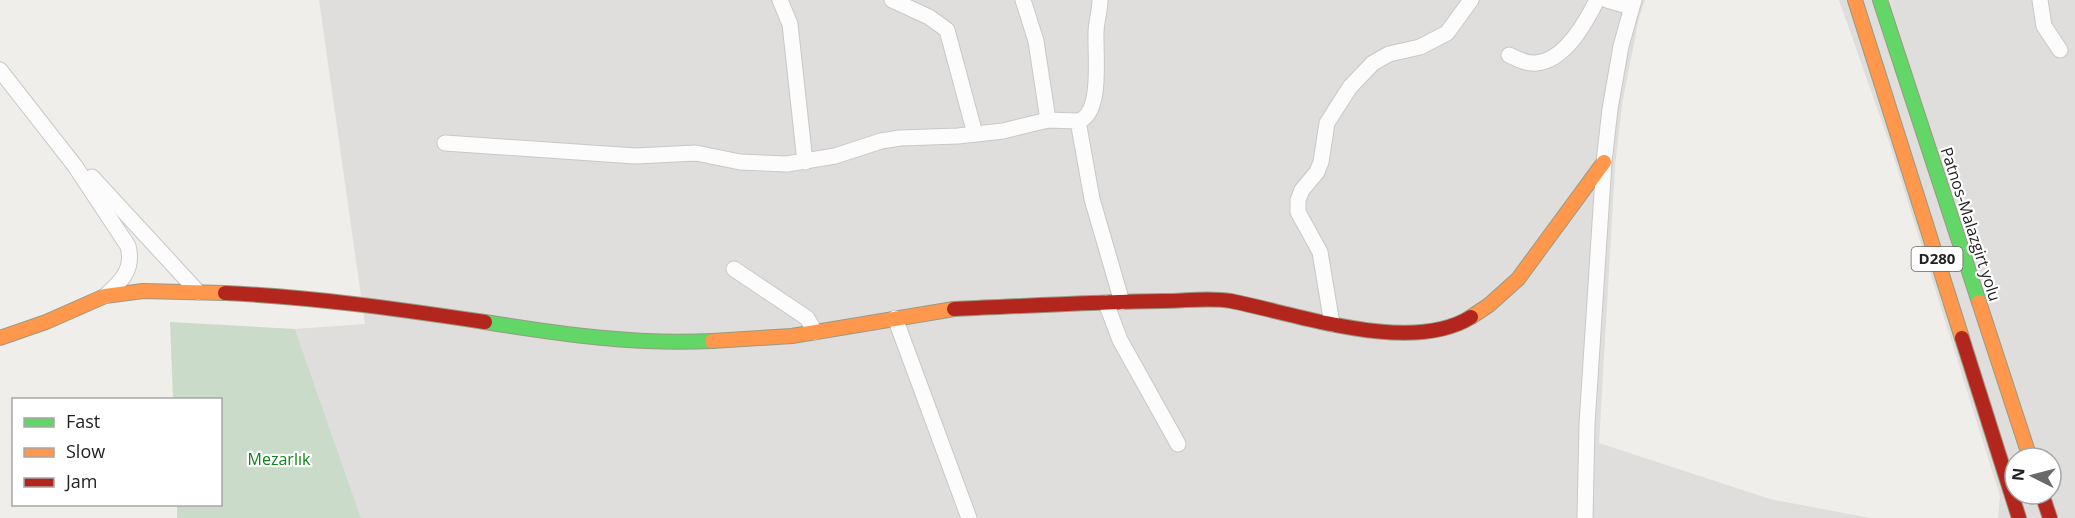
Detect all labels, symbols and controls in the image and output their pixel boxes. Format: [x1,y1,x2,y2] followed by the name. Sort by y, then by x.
[1936,144,2006,304] street label: Patnos-Malazgirt yolu
[1912,247,1962,271] road number: D280
[12,398,222,506] legend
[66,409,100,433] text: Fast
[66,439,105,463] text: Slow
[2003,446,2063,506] north arrow
[248,448,311,470] park label: Mezarlık
[2006,467,2030,482] text: N
[64,469,98,493] text: Jam

